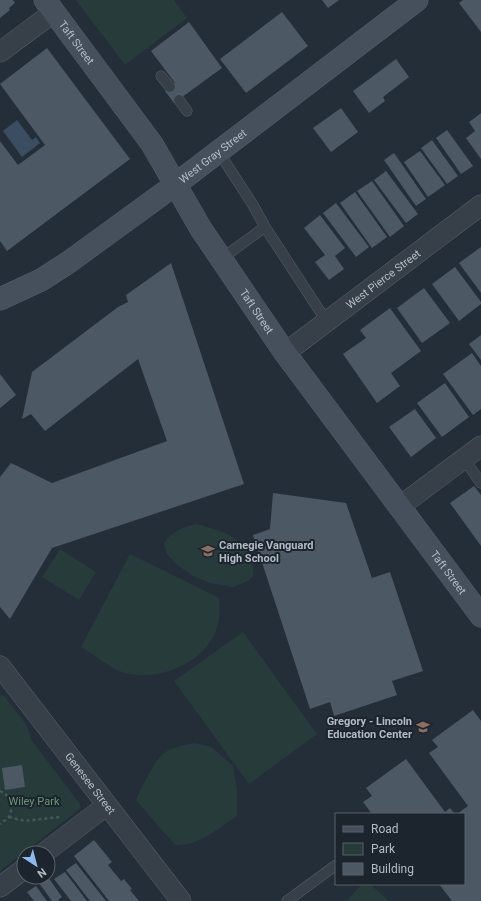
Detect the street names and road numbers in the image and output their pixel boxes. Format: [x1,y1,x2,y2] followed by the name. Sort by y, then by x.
[56,18,97,67] street label: Taft Street
[176,126,249,186] street label: West Gray Street
[343,246,423,311] street label: West Pierce Street
[237,287,277,337] street label: Taft Street
[428,548,469,597] street label: Taft Street
[62,750,118,817] street label: Genesee Street

